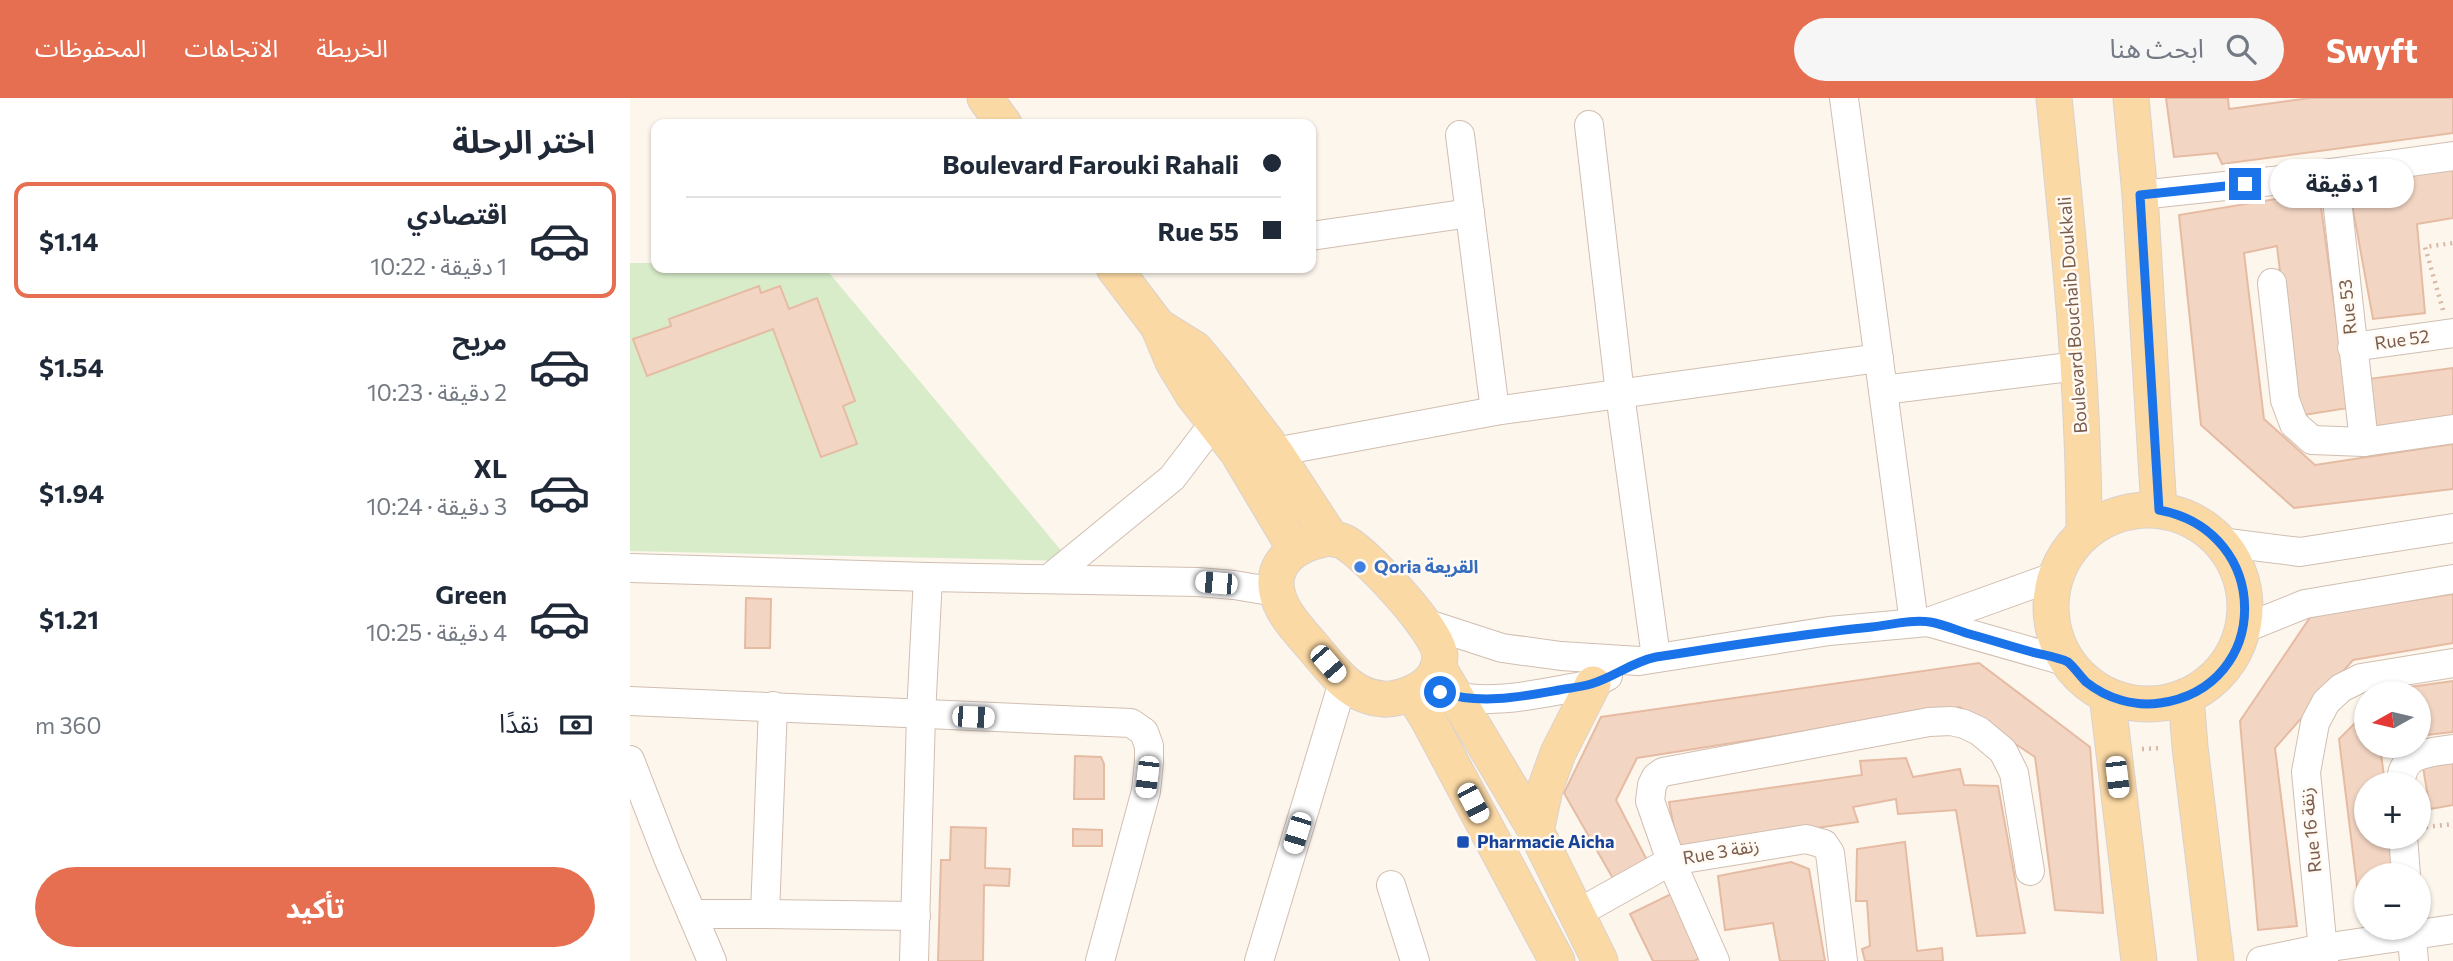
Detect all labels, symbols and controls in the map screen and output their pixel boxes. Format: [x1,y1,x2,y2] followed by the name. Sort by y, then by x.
[1794,18,2284,81] search box
[2326,29,2418,70] text: Swyft
[2222,30,2260,68] icon: search
[2110,32,2204,63] text: ابحث هنا
[35,33,146,62] text: المحفوظات
[184,33,278,62] text: الاتجاهات
[316,33,388,62] text: الخريطة
[452,120,595,160] text: اختر الرحلة
[942,148,1239,179] text: Boulevard Farouki Rahali
[2270,160,2413,208] callout: 1 دقيقة
[2229,168,2261,200] route end
[2306,169,2378,197] text: 1 دقيقة
[2053,196,2091,434] street label: Boulevard Bouchaib Doukkali
[407,198,507,229] text: اقتصادي
[528,209,591,272] icon: car
[1158,215,1239,246] text: Rue 55
[39,225,98,256] text: $1.14
[370,252,507,280] text: 1 دقيقة · 10:22
[2333,278,2361,336] street label: Rue 53
[452,324,507,355] text: مريح
[2373,324,2431,354] street label: Rue 52
[528,335,591,398] icon: car
[39,351,104,382] text: $1.54
[367,378,507,406] text: 2 دقيقة · 10:23
[473,452,507,483] text: XL
[528,461,591,524] icon: car
[39,477,104,508] text: $1.94
[366,492,507,520] text: 3 دقيقة · 10:24
[1374,555,1479,578] place label: Qoria القريعة
[1352,559,1368,575] marker: Qoria القريعة
[1195,571,1238,595] car
[435,578,507,609] text: Green
[528,587,591,650] icon: car
[39,603,99,634] text: $1.21
[366,618,507,646] text: 4 دقيقة · 10:25
[1307,641,1350,687] car
[1424,676,1456,708] route start
[2354,681,2431,758] north arrow
[2354,681,2431,940] map controls
[557,706,595,744] icon: cash
[952,706,995,728] car
[499,707,539,738] text: نقدًا
[35,711,102,739] text: 360 m
[1135,755,1160,799] car
[2105,755,2130,799] car
[2354,772,2431,849] button: +
[1454,780,1493,826] car
[2295,786,2326,874] street label: Rue 16 زنقة
[1281,810,1314,856] car
[1477,830,1614,852] place label: Pharmacie Aicha
[1681,833,1761,870] street label: Rue 3 زنقة
[1455,834,1471,850] marker: Pharmacie Aicha
[2354,863,2431,940] button: −
[35,867,595,947] button: تأكيد

